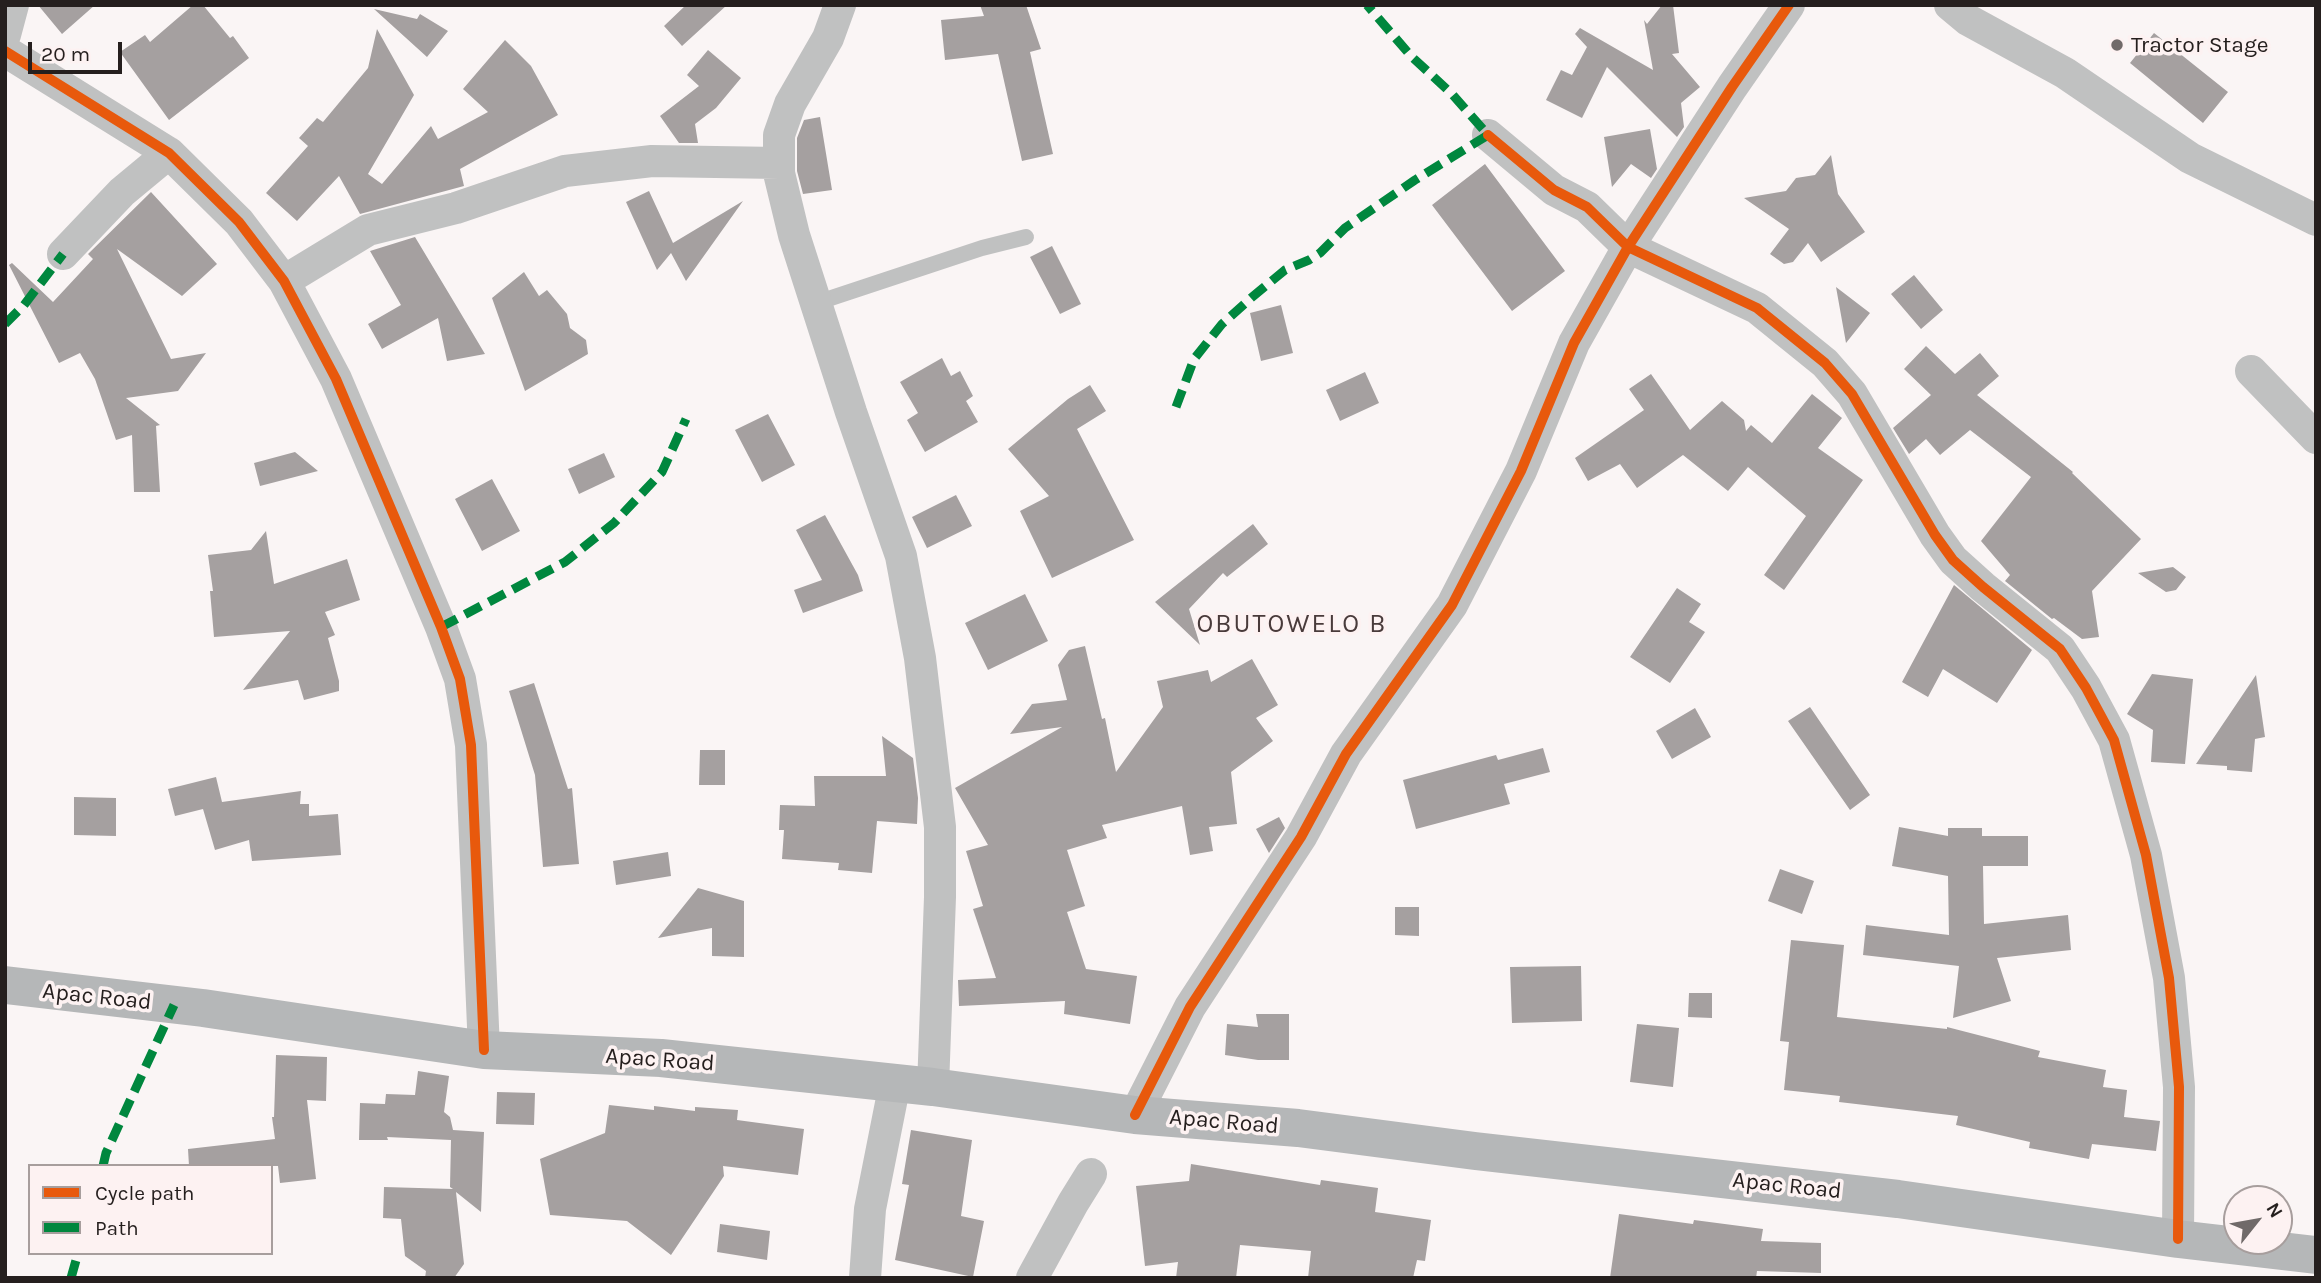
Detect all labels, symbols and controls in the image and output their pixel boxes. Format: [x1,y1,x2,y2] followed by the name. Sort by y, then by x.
[32,28,126,72] scale bar
[2131,31,2269,59] place label: Tractor Stage
[2109,37,2125,53] marker: Tractor Stage
[41,42,90,66] text: 20 m
[1198,609,1386,641] district label: OBUTOWELO B
[41,978,153,1016] street label: Apac Road
[604,1042,716,1078] street label: Apac Road
[1168,1103,1280,1141] street label: Apac Road
[28,1164,273,1255] legend
[1731,1167,1843,1205] street label: Apac Road
[95,1181,195,1205] text: Cycle path
[2223,1185,2293,1255] north arrow
[2261,1199,2287,1222] text: N
[95,1216,139,1240] text: Path

